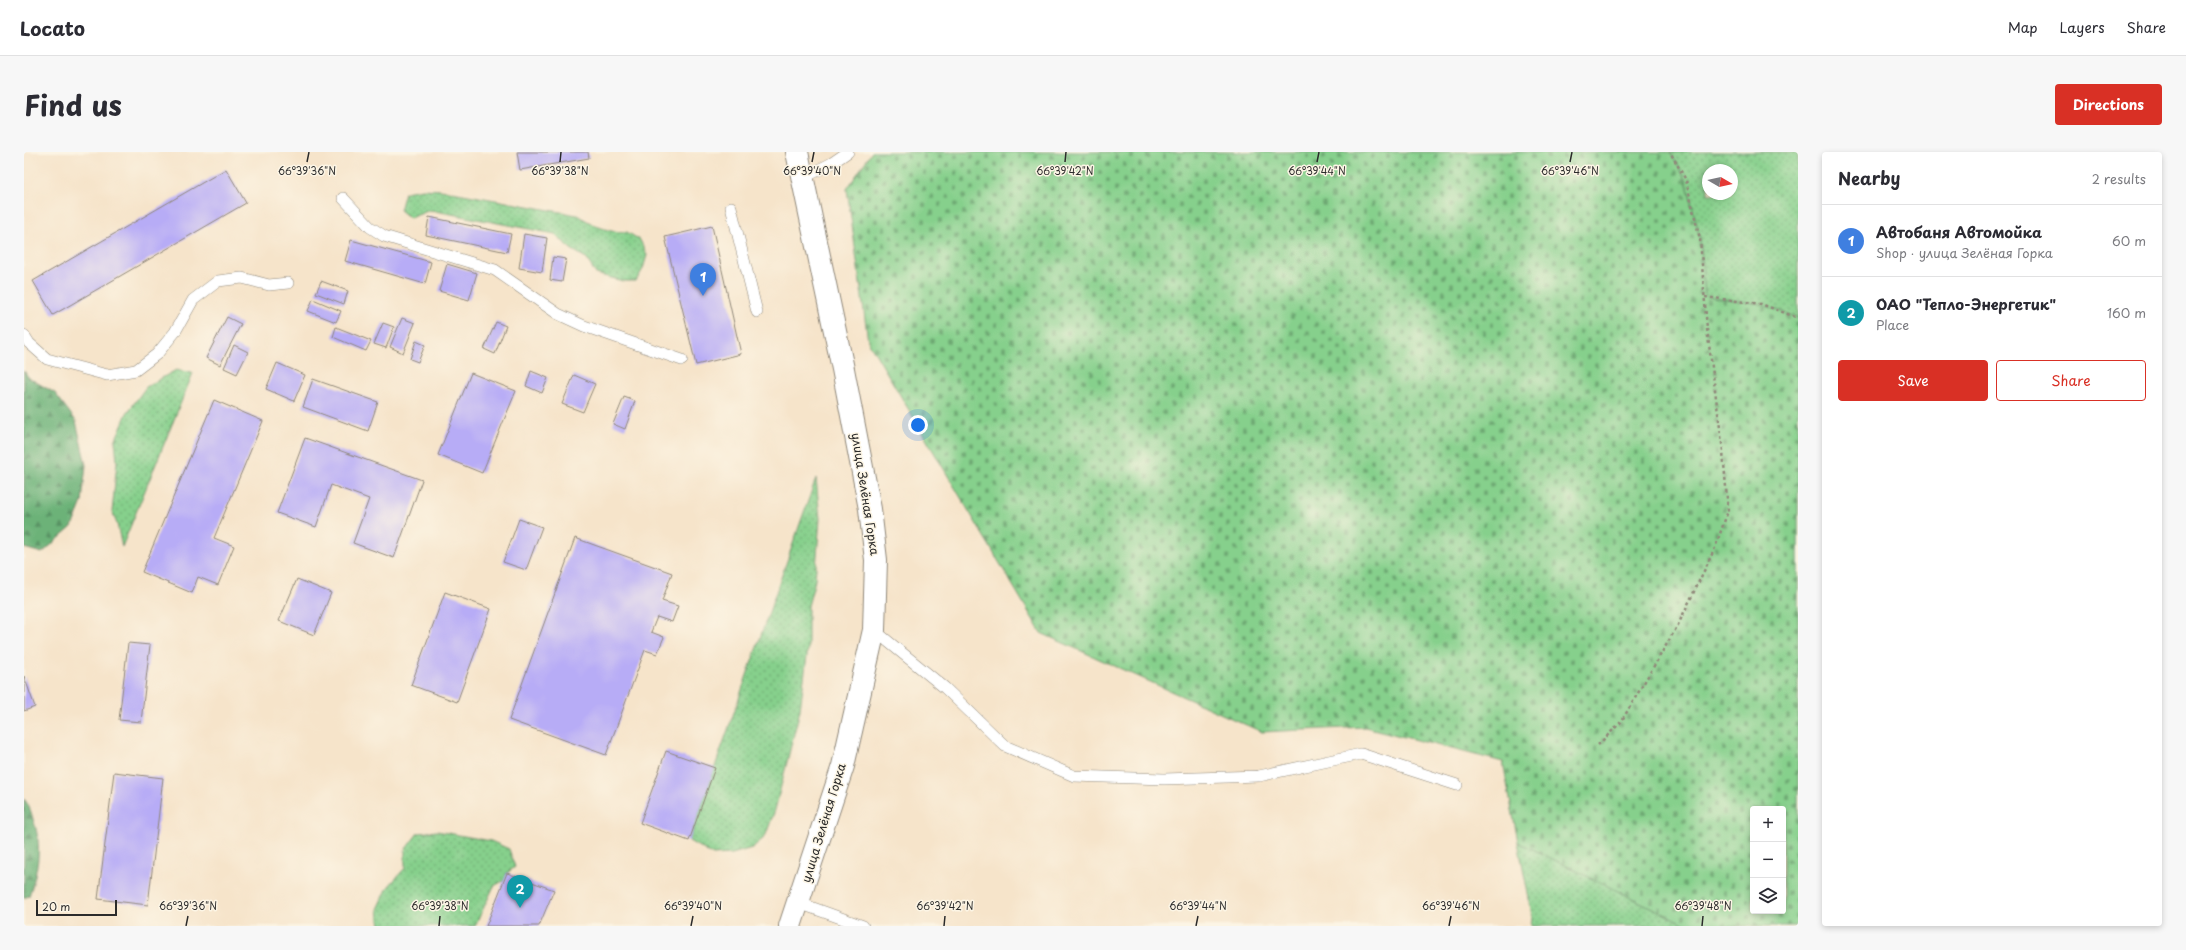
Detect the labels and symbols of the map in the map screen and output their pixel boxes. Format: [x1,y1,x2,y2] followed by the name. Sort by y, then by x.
[278,163,336,178] text: 66°39'36"N
[531,163,589,178] text: 66°39'38"N
[783,163,841,178] text: 66°39'40"N
[1036,163,1094,178] text: 66°39'42"N
[1288,163,1346,178] text: 66°39'44"N
[1541,163,1599,178] text: 66°39'46"N
[1702,164,1738,200] north arrow
[690,263,716,296] pin: 1
[908,415,928,435] your location
[847,431,885,557] street label: улица Зелёная Горка
[796,760,850,885] street label: улица Зелёная Горка
[507,875,533,908] pin: 2
[36,898,117,917] scale bar
[159,898,217,913] text: 66°39'36"N
[411,898,469,913] text: 66°39'38"N
[664,898,722,913] text: 66°39'40"N
[916,898,974,913] text: 66°39'42"N
[1169,898,1227,913] text: 66°39'44"N
[1422,898,1480,913] text: 66°39'46"N
[1674,898,1732,913] text: 66°39'48"N

